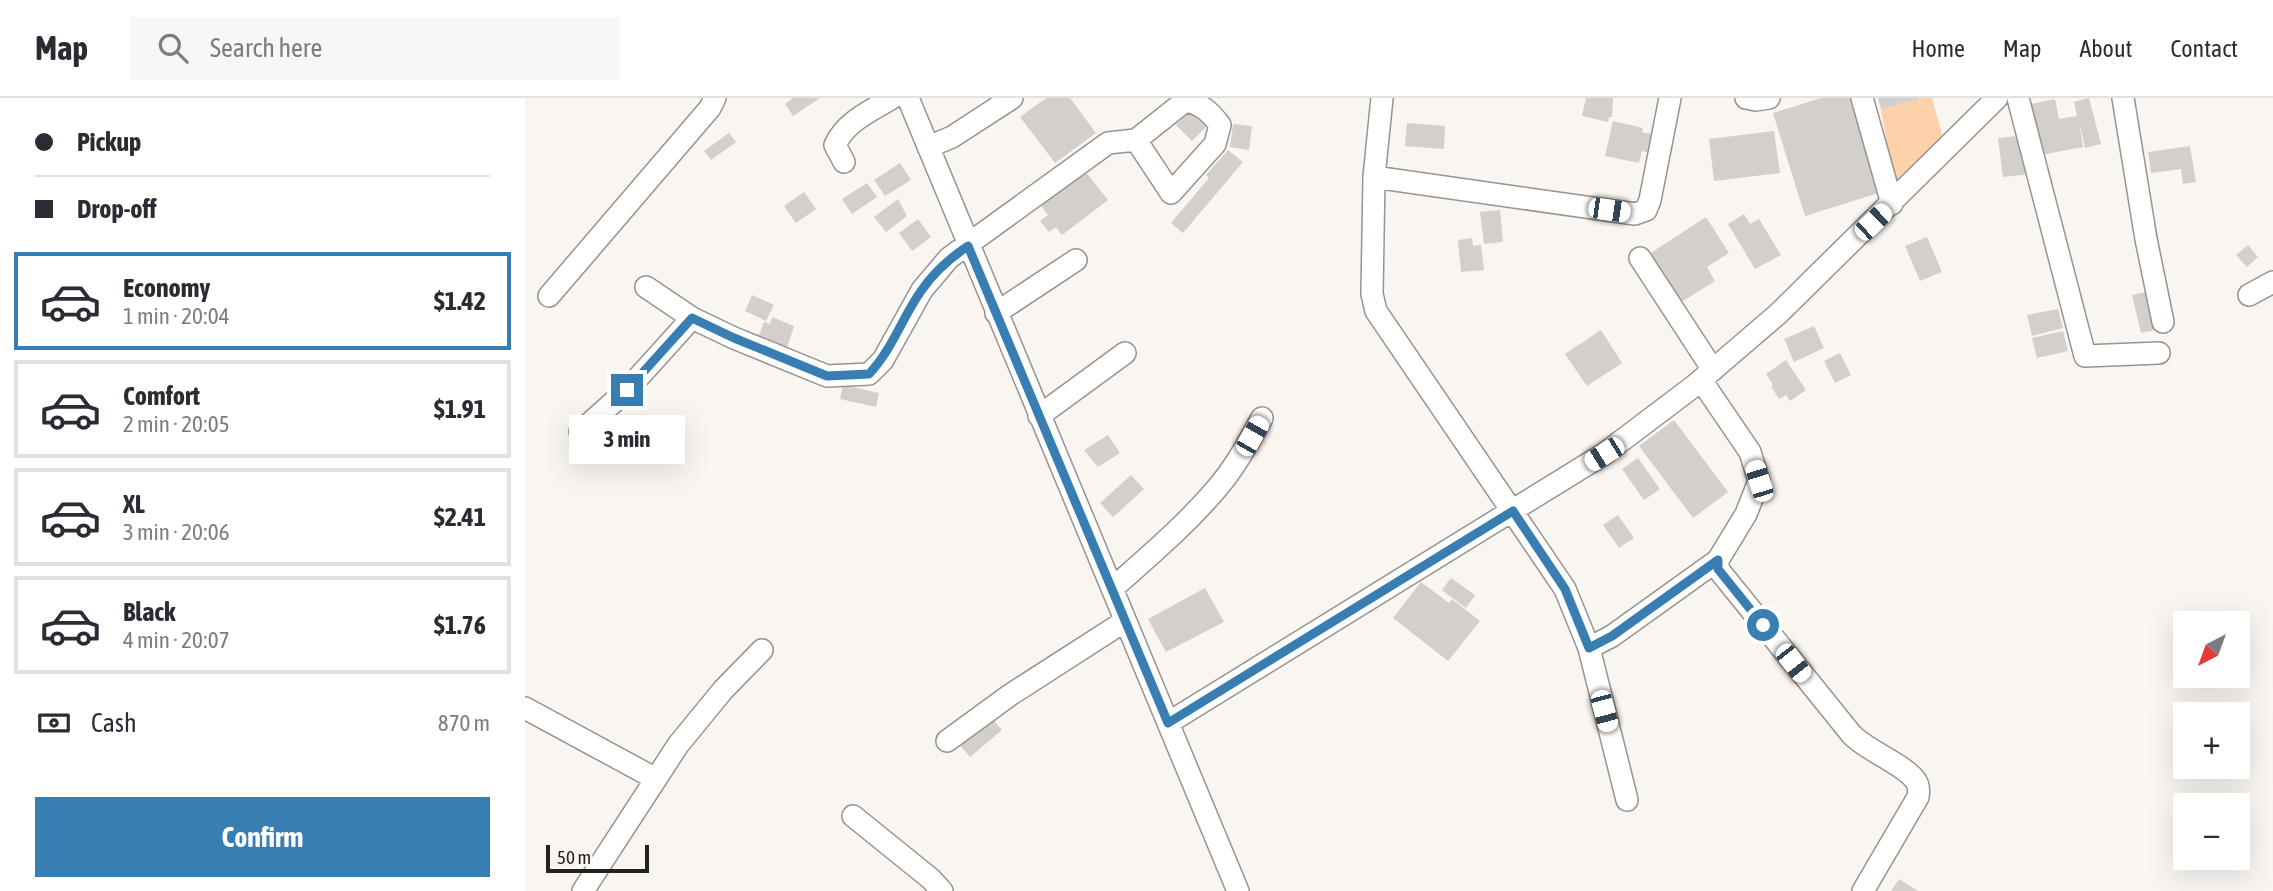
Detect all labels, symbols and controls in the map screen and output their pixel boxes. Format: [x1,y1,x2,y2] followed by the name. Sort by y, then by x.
[130,17,620,80] search box
[35,29,88,67] text: Map
[154,29,192,67] icon: search
[210,33,322,63] text: Search here
[1911,35,1965,62] text: Home
[2003,35,2041,62] text: Map
[2079,35,2132,62] text: About
[2170,35,2238,62] text: Contact
[77,127,141,157] text: Pickup
[77,194,157,224] text: Drop-off
[1587,197,1632,223] car
[1851,200,1896,244] car
[39,270,102,333] icon: car
[123,273,210,303] text: Economy
[434,286,486,316] text: $1.42
[123,303,229,329] text: 1 min · 20:04
[611,374,643,406] route end
[39,378,102,441] icon: car
[123,381,200,411] text: Comfort
[434,394,486,424] text: $1.91
[123,411,229,437] text: 2 min · 20:05
[1233,413,1272,459] car
[569,414,685,464] callout: 3 min
[604,426,650,452] text: 3 min
[1581,434,1628,474] car
[1743,458,1776,504] car
[39,486,102,549] icon: car
[123,489,145,519] text: XL
[434,502,486,532] text: $2.41
[123,519,229,545] text: 3 min · 20:06
[39,594,102,657] icon: car
[123,597,175,627] text: Black
[1747,609,1779,641] route start
[434,610,486,640] text: $1.76
[2173,611,2251,688] north arrow
[2173,611,2250,870] map controls
[123,627,229,653] text: 4 min · 20:07
[1772,640,1815,686] car
[1589,688,1620,734] car
[2173,702,2250,779] button: +
[35,704,73,742] icon: cash
[91,708,137,738] text: Cash
[438,710,490,736] text: 870 m
[2173,793,2250,870] button: −
[35,797,490,877] button: Confirm
[546,842,649,874] scale bar
[557,846,591,868] text: 50 m

